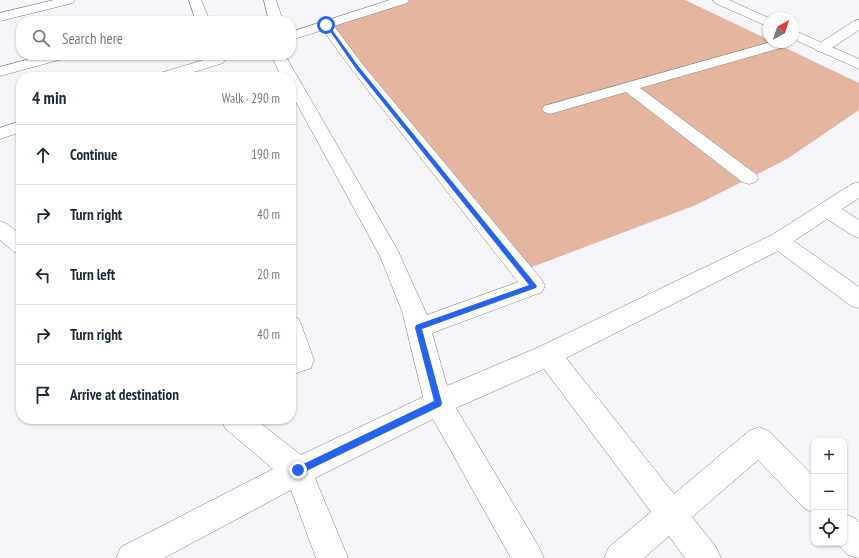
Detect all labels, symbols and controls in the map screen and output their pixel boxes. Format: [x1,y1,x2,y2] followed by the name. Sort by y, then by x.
[763,12,799,48] north arrow
[16,16,296,60] search box
[317,16,335,34] route start
[30,27,52,49] icon: search
[62,29,123,48] text: Search here
[32,87,66,109] text: 4 min
[222,90,280,107] text: Walk · 290 m
[32,144,54,166] icon: ahead
[70,145,117,164] text: Continue
[251,146,280,163] text: 190 m
[32,204,54,226] icon: right
[70,205,122,224] text: Turn right
[257,206,280,223] text: 40 m
[32,264,54,286] icon: left
[70,265,115,284] text: Turn left
[257,266,280,283] text: 20 m
[32,324,54,346] icon: right
[70,325,122,344] text: Turn right
[257,326,280,343] text: 40 m
[32,384,54,406] icon: arrive
[70,385,179,404] text: Arrive at destination
[811,438,847,546] map controls
[811,438,847,474] button: +
[289,461,307,479] route end
[811,474,847,510] button: −
[811,510,847,546] button: locate

